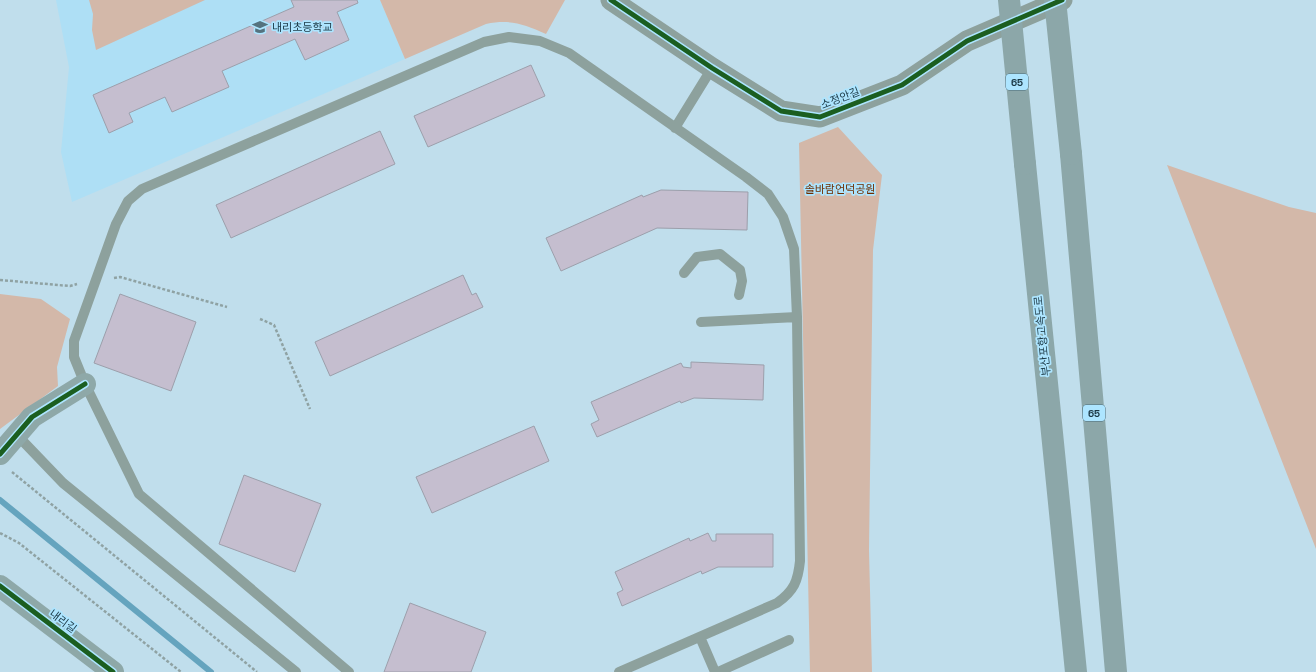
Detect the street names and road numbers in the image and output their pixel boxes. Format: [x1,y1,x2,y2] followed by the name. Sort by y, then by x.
[1006,74,1028,90] road number: 65
[819,84,861,112] street label: 소정안길
[1031,295,1053,377] street label: 부산포항고속도로
[1083,405,1105,421] road number: 65
[47,606,79,636] street label: 내리길

